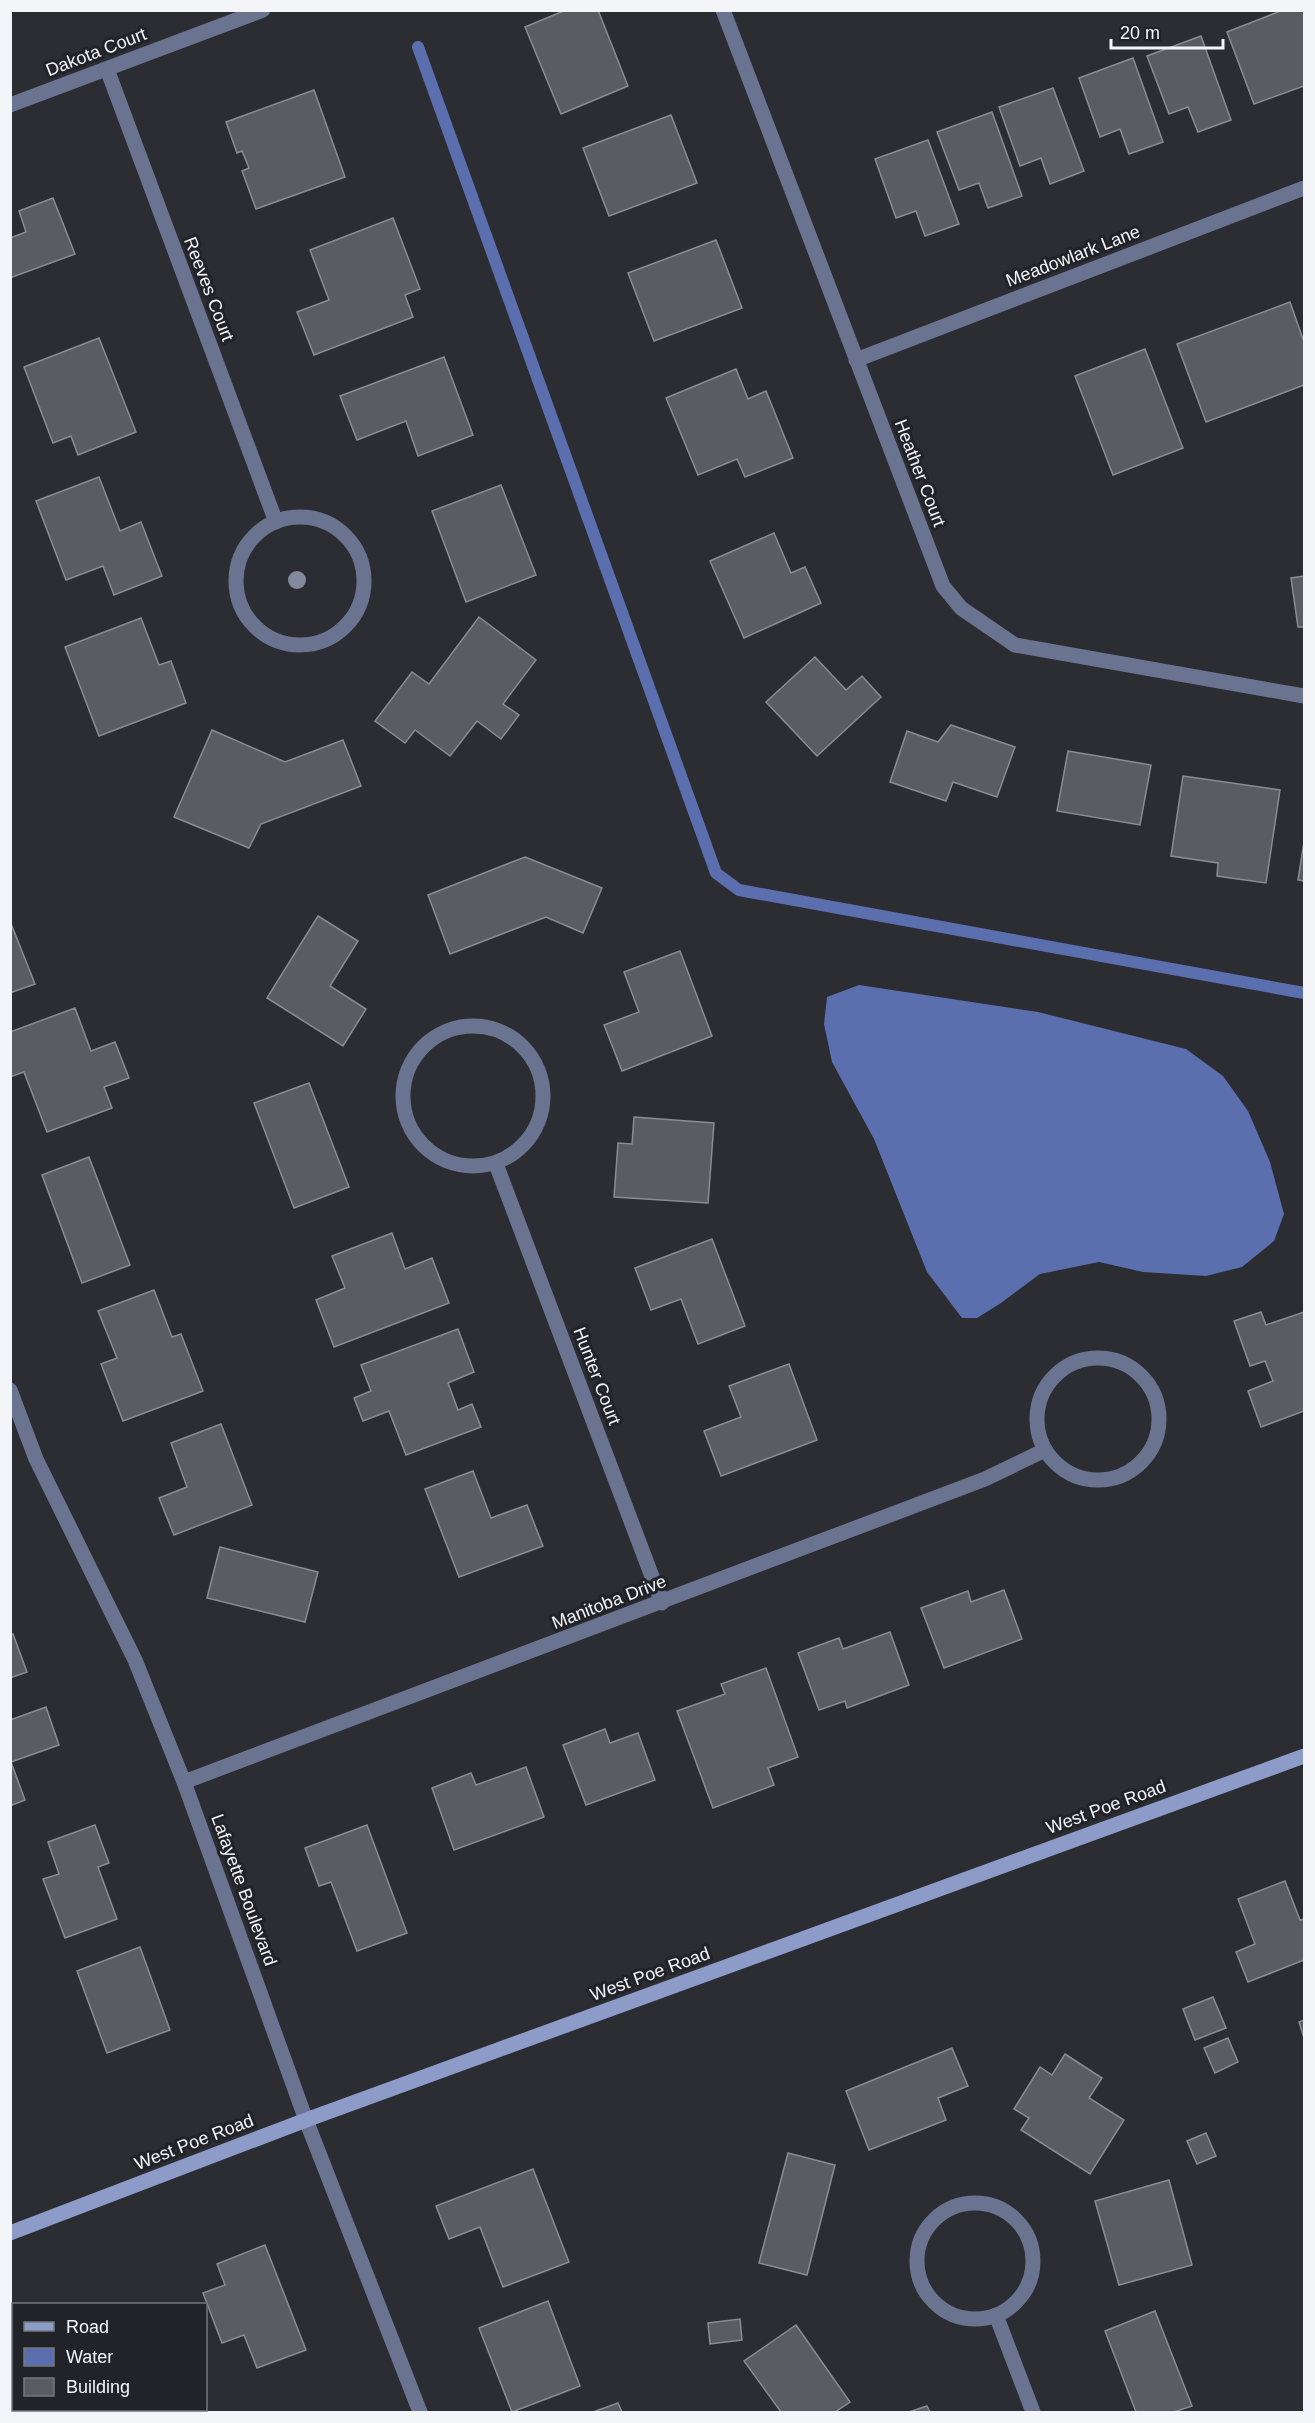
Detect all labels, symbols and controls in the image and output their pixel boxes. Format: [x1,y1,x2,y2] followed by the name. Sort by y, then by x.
[1111,12,1224,50] scale bar
[1120,23,1160,43] text: 20 m
[43,24,149,80] street label: Dakota Court
[1003,221,1143,291] street label: Meadowlark Lane
[180,234,238,344] street label: Reeves Court
[890,417,950,529] street label: Heather Court
[569,1324,625,1428] street label: Hunter Court
[549,1571,669,1633] street label: Manitoba Drive
[1043,1776,1169,1838] street label: West Poe Road
[207,1811,281,1969] street label: Lafayette Boulevard
[587,1943,713,2005] street label: West Poe Road
[132,2110,256,2174] street label: West Poe Road
[12,2303,207,2411] legend
[66,2317,109,2337] text: Road
[66,2347,113,2367] text: Water
[66,2377,130,2397] text: Building

